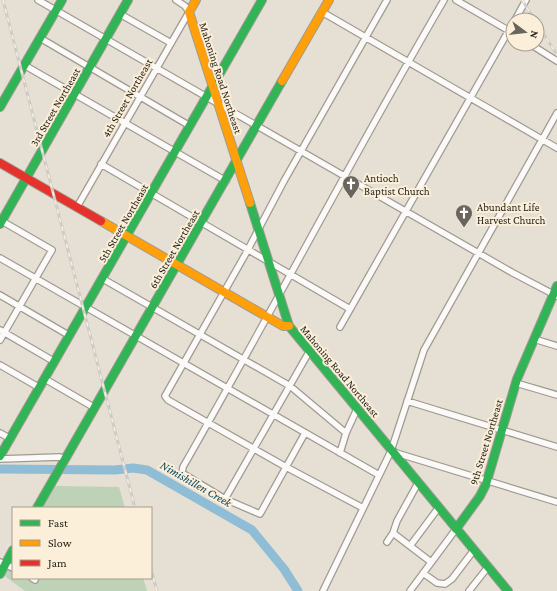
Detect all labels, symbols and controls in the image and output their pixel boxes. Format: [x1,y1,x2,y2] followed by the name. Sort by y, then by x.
[505,12,545,52] north arrow
[196,21,245,136] street label: Mahoning Road Northeast
[528,29,541,40] text: N
[100,56,155,140] street label: 4th Street Northeast
[28,65,83,148] street label: 3rd Street Northeast
[364,172,430,198] place label: Antioch Baptist Church
[341,174,361,199] church icon: Antioch Baptist Church
[96,181,151,264] street label: 5th Street Northeast
[477,201,545,226] place label: Abundant Life Harvest Church
[454,203,474,228] church icon: Abundant Life Harvest Church
[147,207,202,291] street label: 6th Street Northeast
[297,323,382,420] street label: Mahoning Road Northeast
[467,397,505,486] street label: 9th Street Northeast
[158,458,235,510] water label: Nimishillen Creek
[12,507,152,579] legend
[48,516,69,530] text: Fast
[48,536,72,550] text: Slow
[47,556,67,570] text: Jam

